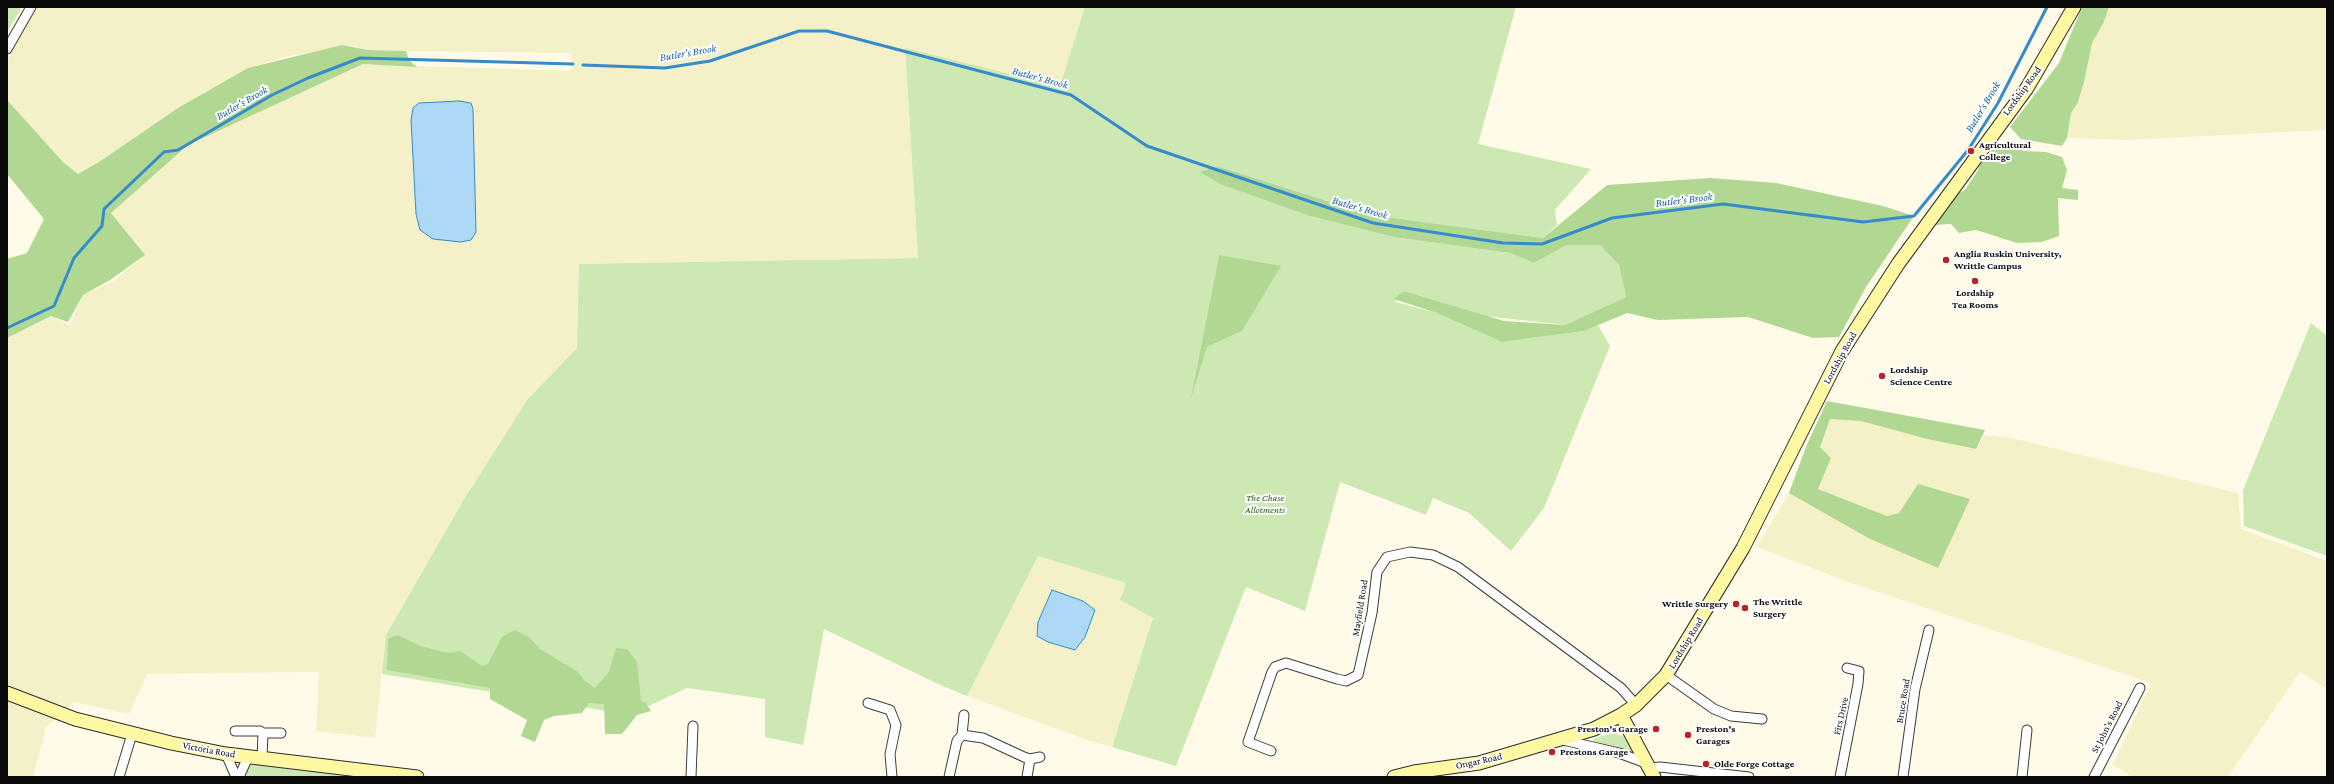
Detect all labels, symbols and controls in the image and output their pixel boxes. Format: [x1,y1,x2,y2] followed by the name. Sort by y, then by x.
[659,42,717,64] water label: Butler's Brook
[1011,64,1069,92] water label: Butler's Brook
[2000,64,2044,118] street label: Lordship Road
[1963,79,2003,135] water label: Butler's Brook
[214,83,270,123] water label: Butler's Brook
[1979,139,2031,162] place label: Agricultural College
[1966,146,1976,156] marker: Agricultural College
[1655,190,1713,210] water label: Butler's Brook
[1331,194,1389,222] water label: Butler's Brook
[1954,248,2061,272] place label: Anglia Ruskin University, Writtle Campus
[1941,255,1951,265] marker: Anglia Ruskin University, Writtle Campus
[1970,276,1980,286] marker: Lordship Tea Rooms
[1952,287,1998,310] place label: Lordship Tea Rooms
[1821,330,1859,386] street label: Lordship Road
[1890,364,1952,388] place label: Lordship Science Centre
[1877,371,1887,381] marker: Lordship Science Centre
[1245,492,1285,516] park label: The Chase Allotments
[1350,579,1370,637] street label: Mayfield Road
[1753,596,1802,620] place label: The Writtle Surgery
[1662,598,1728,610] place label: Writtle Surgery
[1731,599,1741,609] marker: Writtle Surgery
[1740,603,1750,613] marker: The Writtle Surgery
[1666,615,1706,671] street label: Lordship Road
[1894,678,1912,724] street label: Bruce Road
[1831,696,1851,736] street label: Firs Drive
[2089,699,2125,755] street label: St John's Road
[1577,723,1648,735] place label: Preston's Garage
[1696,723,1735,746] place label: Preston's Garages
[1651,724,1661,734] marker: Preston's Garage
[1683,730,1693,740] marker: Preston's Garages
[182,739,236,761] street label: Victoria Road
[1560,746,1628,758] place label: Prestons Garage
[1547,747,1557,757] marker: Prestons Garage
[1455,750,1503,772] street label: Ongar Road
[1714,758,1794,770] place label: Olde Forge Cottage
[1701,759,1711,769] marker: Olde Forge Cottage

